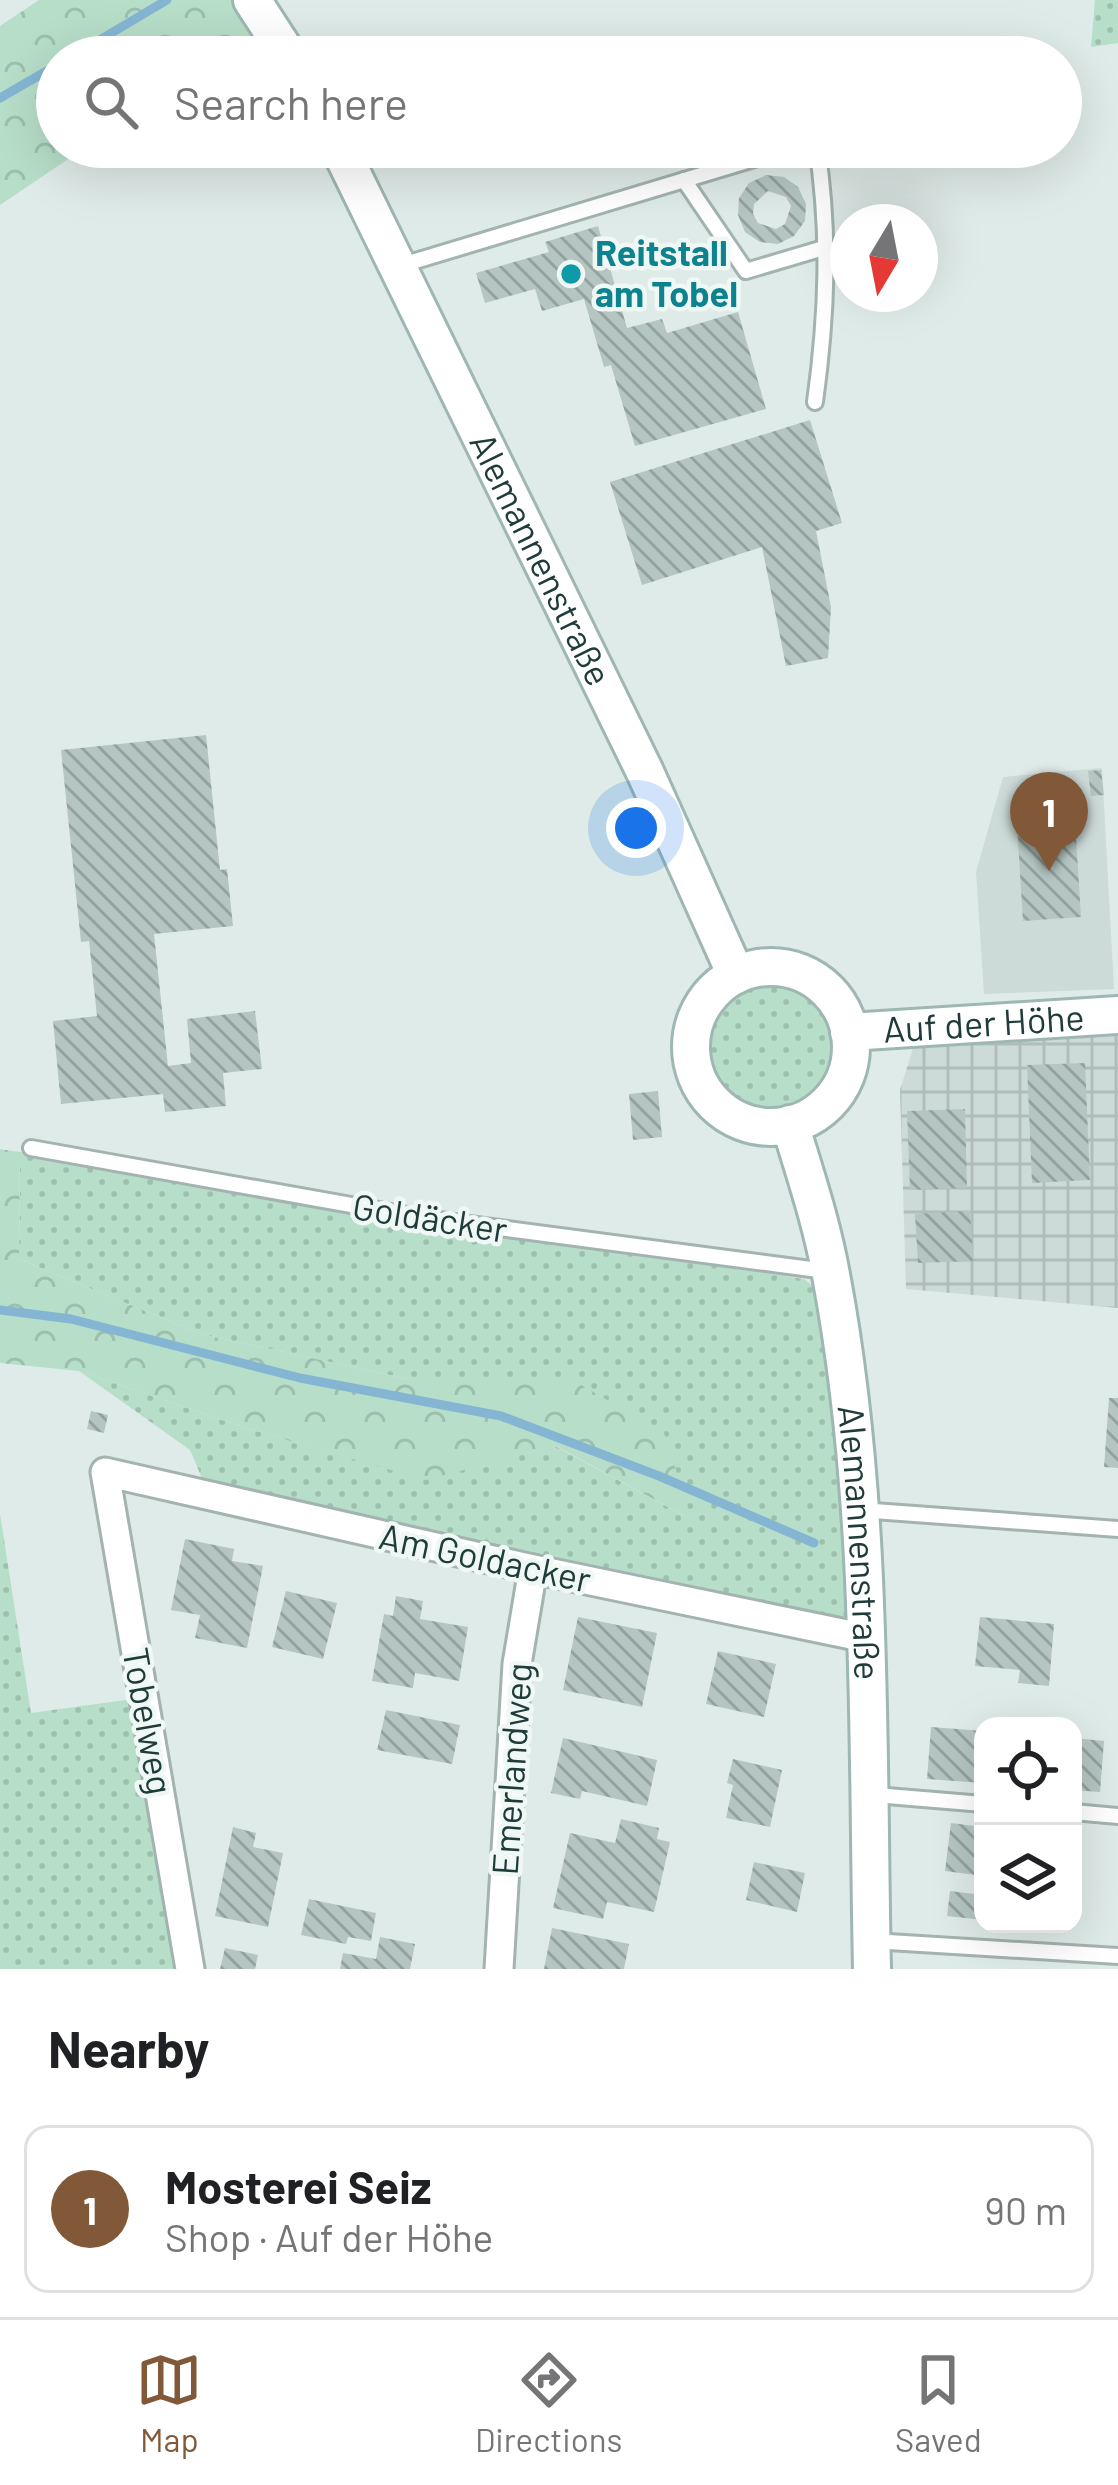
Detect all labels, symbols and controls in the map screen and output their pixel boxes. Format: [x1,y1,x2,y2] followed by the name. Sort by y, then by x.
[36,36,1082,168] search box
[78,69,144,135] icon: search
[174,75,408,129] text: Search here
[830,204,938,312] north arrow
[595,230,738,314] place label: Reitstall am Tobel
[558,261,584,287] marker: Reitstall am Tobel
[462,425,622,692] street label: Alemannenstraße
[1010,772,1088,871] pin: 1
[606,798,666,858] your location
[882,994,1086,1050] street label: Auf der Höhe
[350,1183,511,1250] street label: Goldäcker
[831,1403,891,1681] street label: Alemannenstraße
[376,1513,595,1600] street label: Am Goldacker
[115,1644,184,1797] street label: Tobelweg
[482,1661,539,1877] street label: Emerlandweg
[974,1717,1082,1933] map controls
[974,1717,1082,1825] button: locate
[974,1825,1082,1933] button: layers
[48,2017,209,2078] text: Nearby
[165,2159,431,2213] text: Mosterei Seiz
[83,2186,97,2233] text: 1
[985,2186,1067,2233] text: 90 m
[165,2213,493,2260] text: Shop · Auf der Höhe
[136,2347,202,2459] tab: Map
[475,2347,622,2459] tab: Directions
[895,2347,982,2459] tab: Saved

